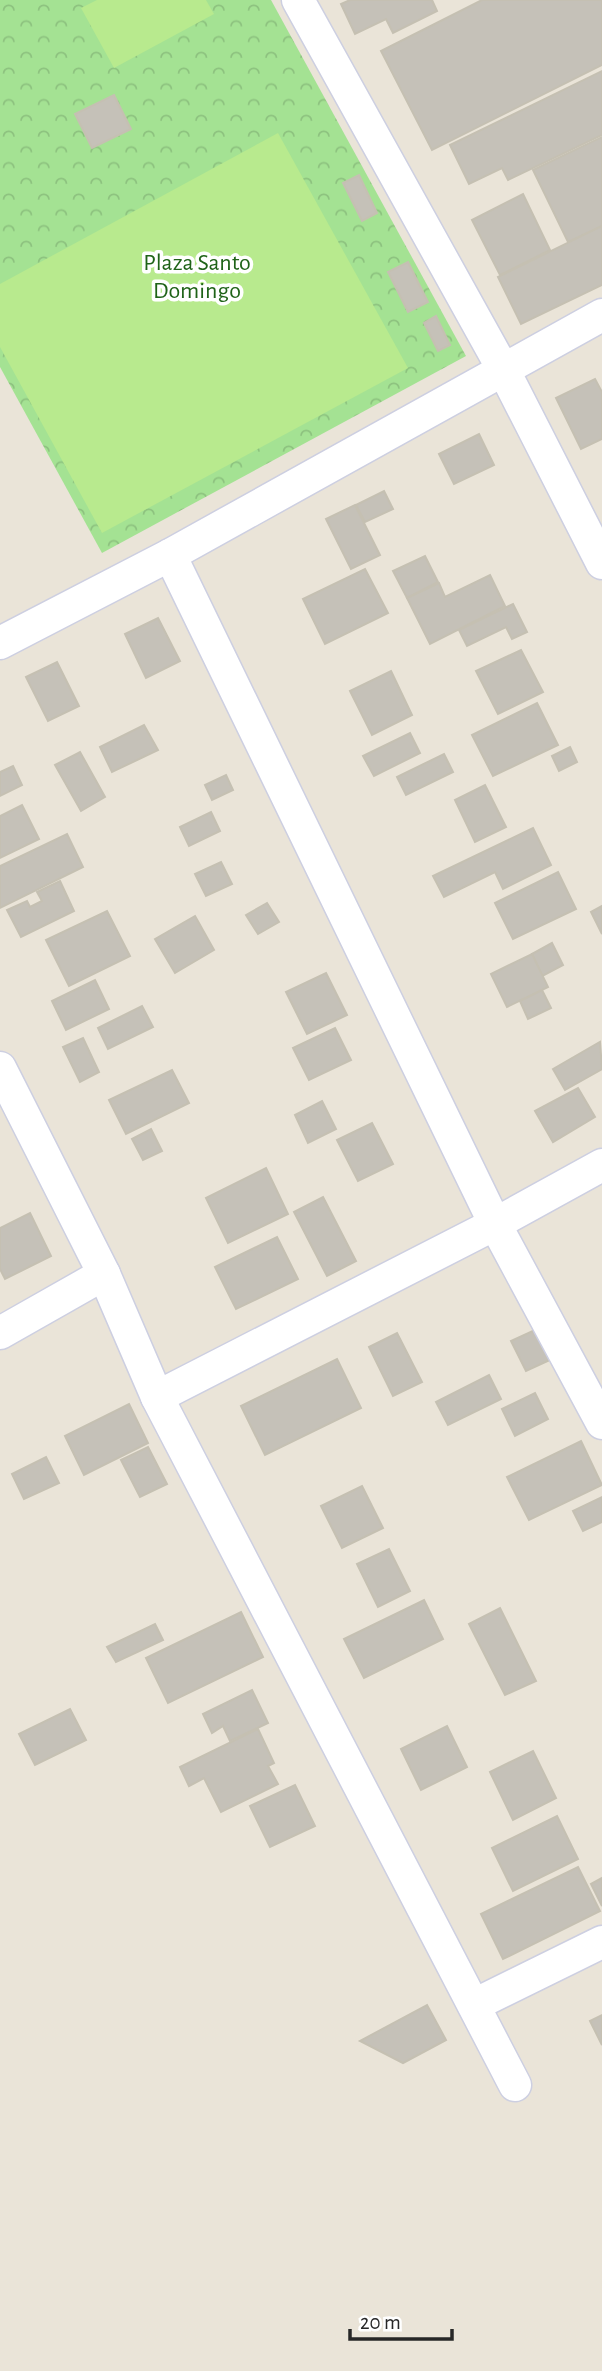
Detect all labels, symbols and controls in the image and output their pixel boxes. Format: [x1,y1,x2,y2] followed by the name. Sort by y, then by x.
[143,251,251,303] park label: Plaza Santo Domingo
[350,2298,452,2342] scale bar
[360,2312,401,2333] text: 20 m

